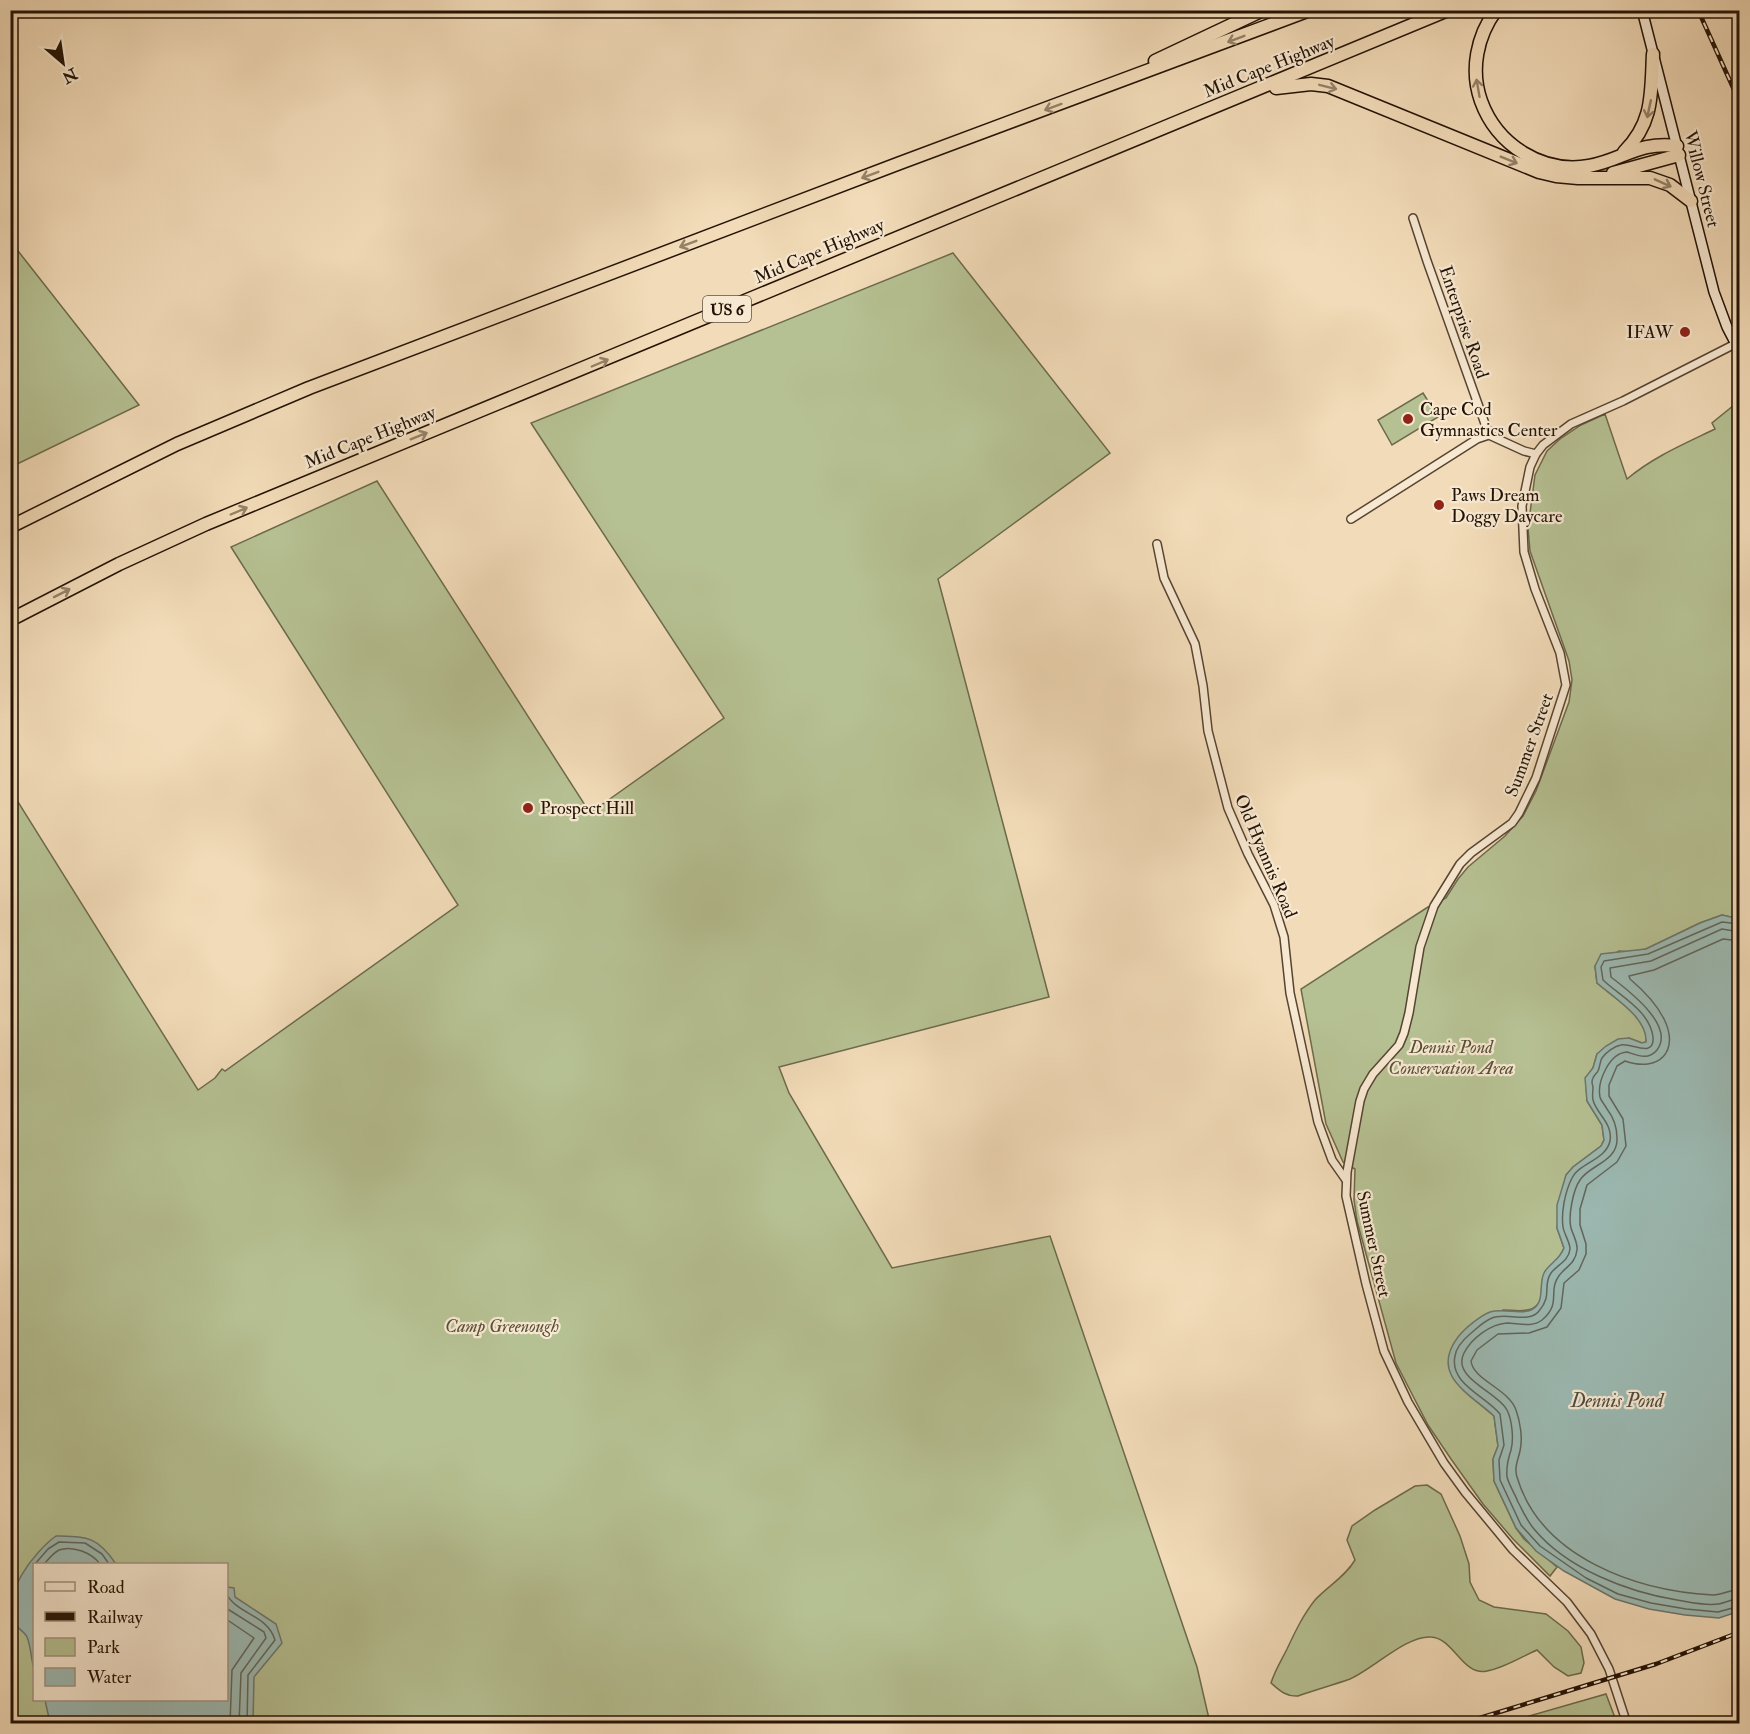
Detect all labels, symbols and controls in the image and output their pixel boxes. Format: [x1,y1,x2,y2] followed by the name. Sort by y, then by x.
[1200,29,1339,103] street label: Mid Cape Highway
[33,33,93,93] north arrow
[1227,34,1245,45] one-way arrow
[58,63,82,88] text: N
[1472,79,1483,98] one-way arrow
[1318,81,1337,93] one-way arrow
[1643,99,1654,118] one-way arrow
[1044,103,1063,114] one-way arrow
[1678,127,1725,230] street label: Willow Street
[1499,155,1517,166] one-way arrow
[861,170,880,181] one-way arrow
[1653,177,1671,189] one-way arrow
[751,213,889,289] street label: Mid Cape Highway
[679,240,698,251] one-way arrow
[1433,263,1494,382] street label: Enterprise Road
[703,296,751,322] road number: US 6
[1626,321,1674,344] place label: IFAW
[1678,325,1692,339] marker: IFAW
[590,357,609,368] one-way arrow
[1420,398,1558,442] place label: Cape Cod Gymnastics Center
[301,400,440,474] street label: Mid Cape Highway
[1401,412,1415,426] marker: Cape Cod Gymnastics Center
[410,430,428,441] one-way arrow
[1451,484,1563,528] place label: Paws Dream Doggy Daycare
[1432,498,1446,512] marker: Paws Dream Doggy Daycare
[230,504,248,515] one-way arrow
[53,586,71,598] one-way arrow
[1500,690,1559,800] street label: Summer Street
[1229,791,1302,922] street label: Old Hyannis Road
[540,797,635,820] place label: Prospect Hill
[521,801,535,815] marker: Prospect Hill
[1388,1036,1514,1080] park label: Dennis Pond Conservation Area
[1351,1189,1396,1300] street label: Summer Street
[445,1315,559,1338] park label: Camp Greenough
[1570,1388,1665,1413] water label: Dennis Pond
[33,1563,228,1701] legend
[87,1576,125,1599] text: Road
[87,1606,144,1629] text: Railway
[87,1636,120,1659] text: Park
[86,1666,131,1689] text: Water

